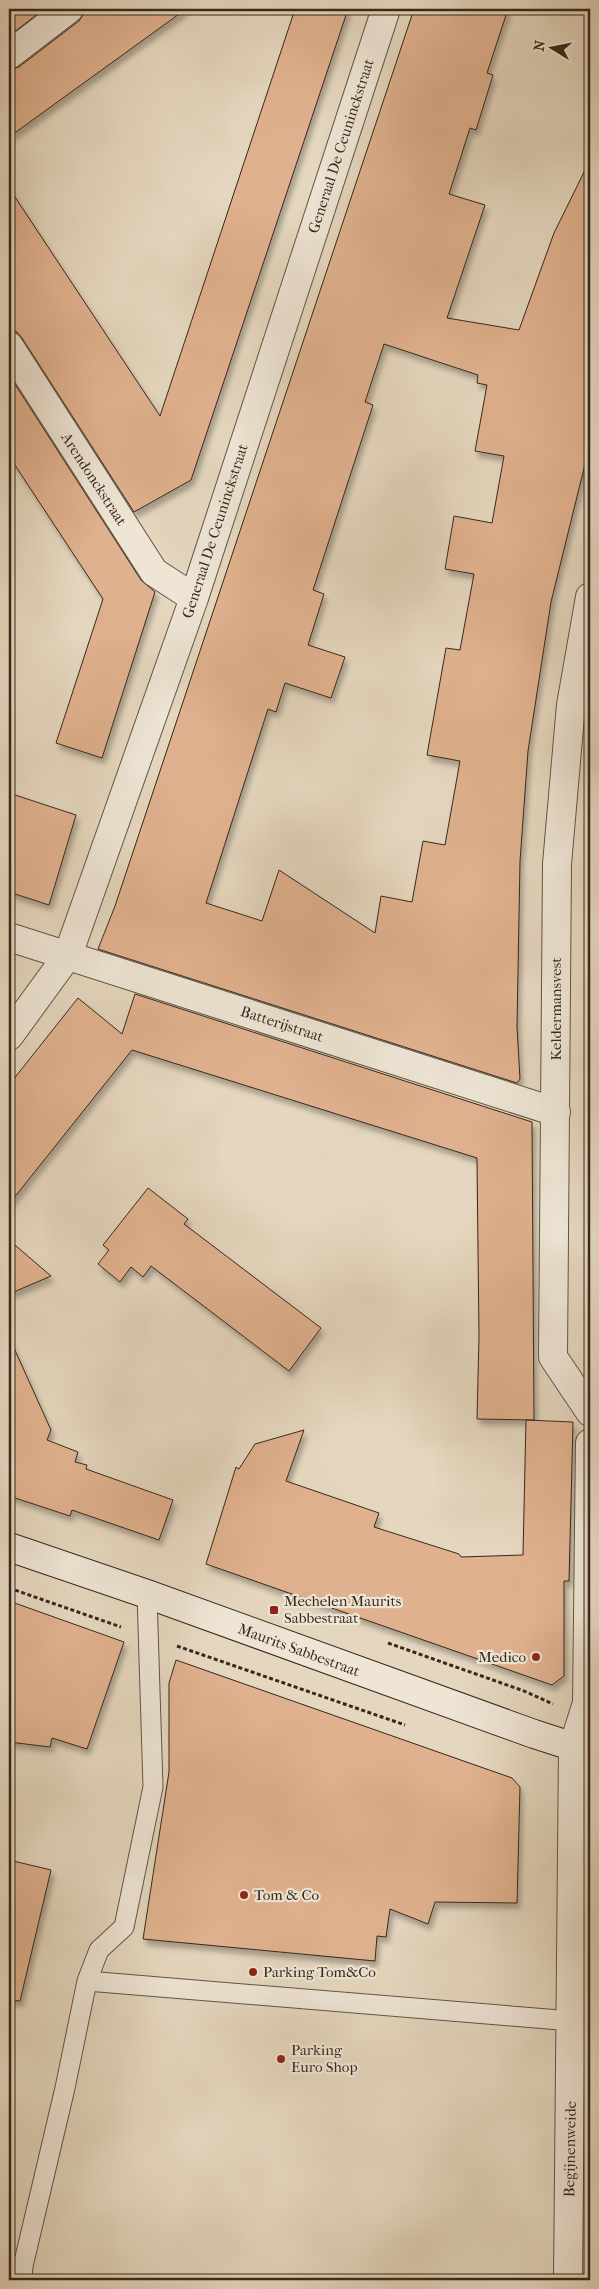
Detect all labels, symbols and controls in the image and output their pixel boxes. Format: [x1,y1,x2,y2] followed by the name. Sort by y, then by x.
[526,22,576,72] north arrow
[530,39,549,53] text: N
[304,56,378,235] street label: Generaal De Ceuninckstraat
[57,428,131,529] street label: Arendonckstraat
[178,441,252,620] street label: Generaal De Ceuninckstraat
[547,957,565,1061] street label: Keldermansvest
[238,1002,326,1046] street label: Batterijstraat
[284,1592,402,1627] place label: Mechelen Maurits Sabbestraat
[268,1604,280,1616] marker: Mechelen Maurits Sabbestraat
[236,1620,363,1681] street label: Maurits Sabbestraat
[478,1648,526,1666] place label: Medico
[530,1651,542,1663] marker: Medico
[254,1886,320,1904] place label: Tom & Co
[238,1889,250,1901] marker: Tom & Co
[263,1963,376,1981] place label: Parking Tom&Co
[247,1966,259,1978] marker: Parking Tom&Co
[291,2041,358,2076] place label: Parking Euro Shop
[275,2053,287,2065] marker: Parking Euro Shop
[560,2100,580,2197] street label: Begijnenweide

